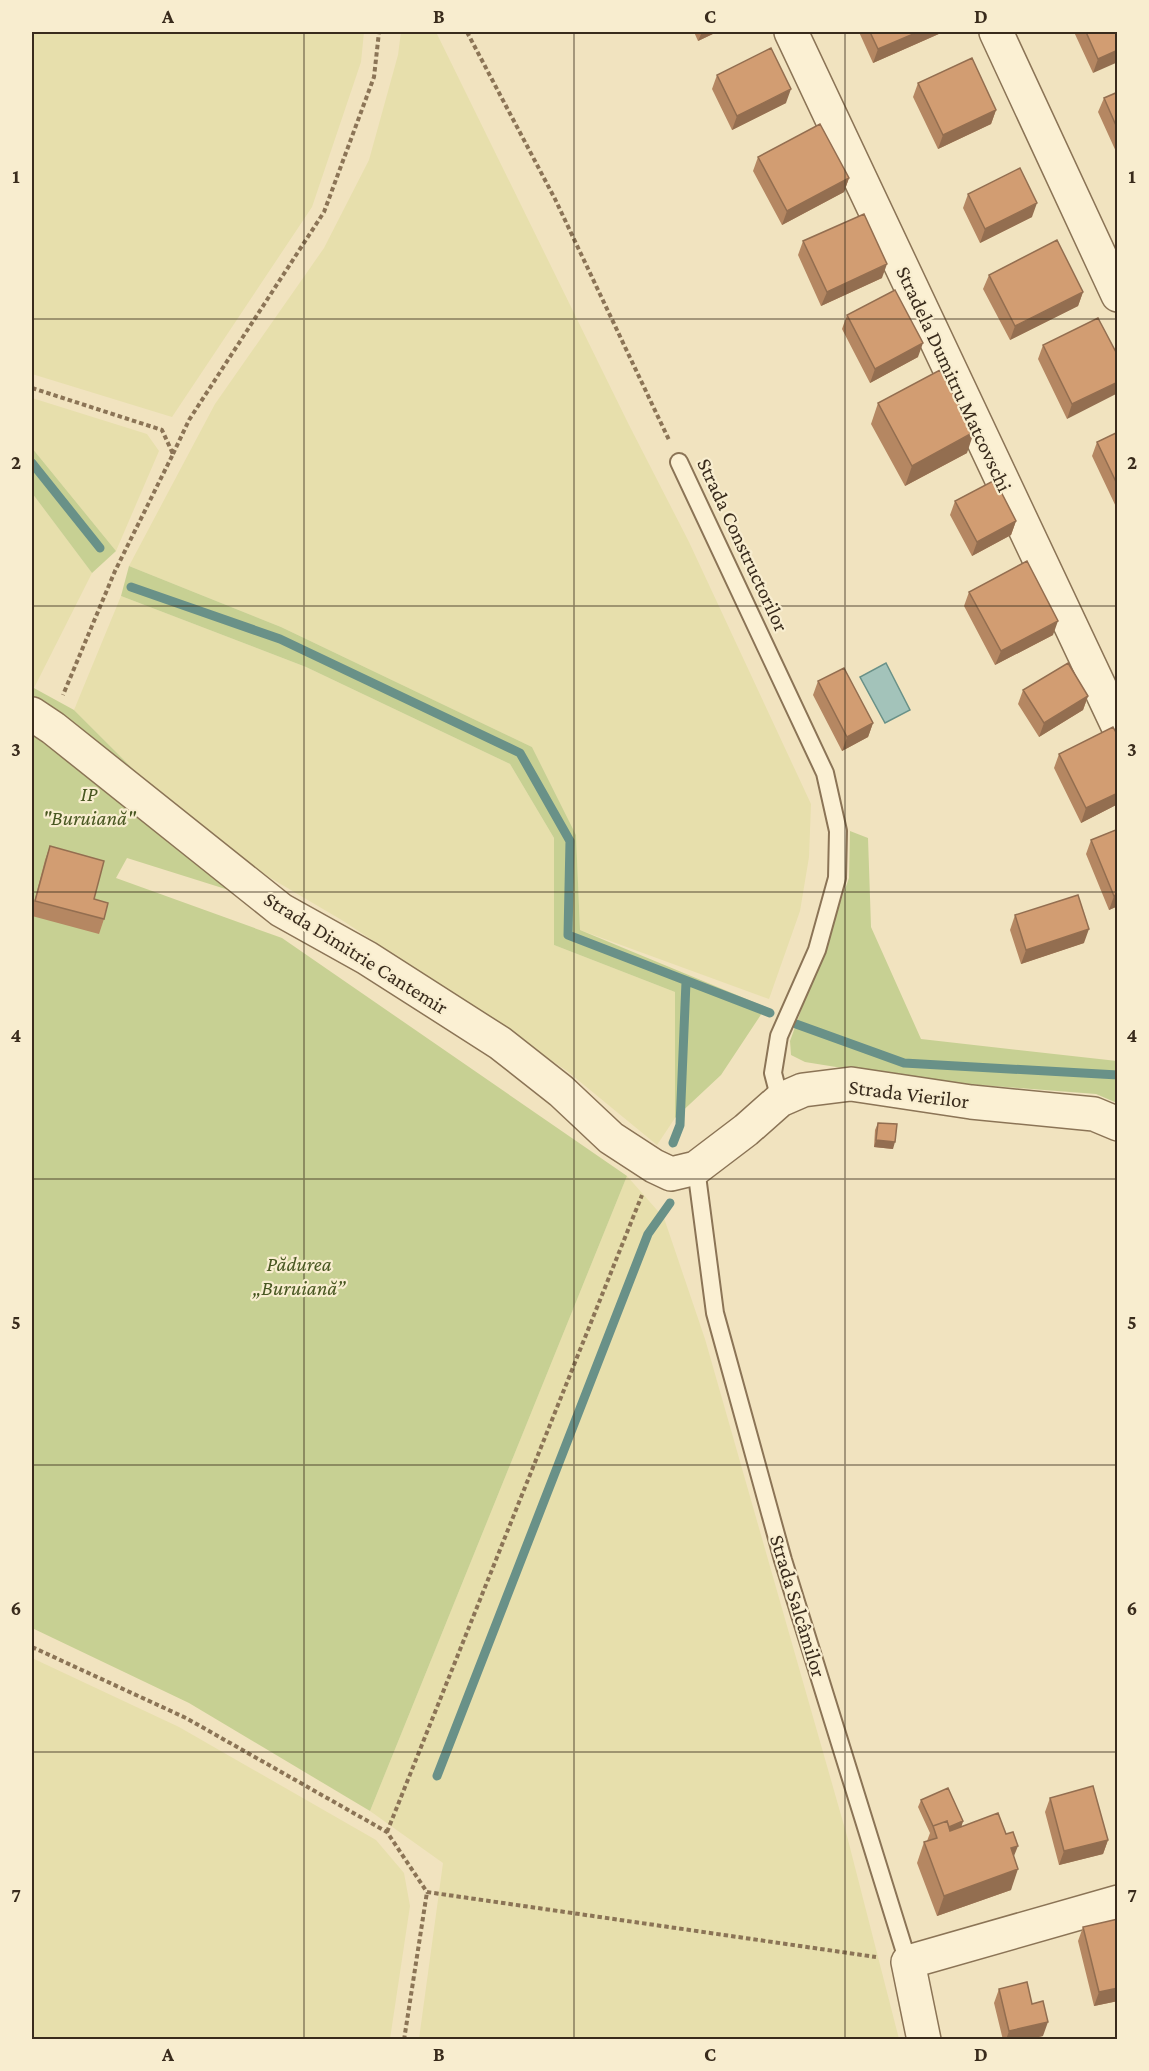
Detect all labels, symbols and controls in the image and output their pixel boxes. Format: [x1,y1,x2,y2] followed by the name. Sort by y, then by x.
[161,5,175,27] text: A
[433,5,445,27] text: B
[704,5,716,27] text: C
[974,5,988,27] text: D
[12,165,20,187] text: 1
[1128,165,1136,187] text: 1
[891,262,1017,496] street label: Stradela Dumitru Matcovschi
[11,451,21,473] text: 2
[1127,451,1137,473] text: 2
[692,455,794,636] street label: Strada Constructorilor
[11,738,21,760] text: 3
[1127,738,1137,760] text: 3
[43,782,137,830] park label: IP "Buruiană"
[260,887,453,1020] street label: Strada Dimitrie Cantemir
[11,1024,22,1046] text: 4
[1127,1024,1138,1046] text: 4
[847,1075,971,1113] street label: Strada Vierilor
[252,1252,347,1300] park label: Pădurea „Buruiană”
[11,1311,21,1333] text: 5
[1127,1311,1137,1333] text: 5
[765,1532,831,1681] street label: Strada Salcâmilor
[11,1597,21,1619] text: 6
[1127,1597,1137,1619] text: 6
[11,1884,21,1906] text: 7
[1127,1884,1137,1906] text: 7
[161,2043,175,2065] text: A
[433,2043,445,2065] text: B
[704,2043,716,2065] text: C
[974,2043,988,2065] text: D

